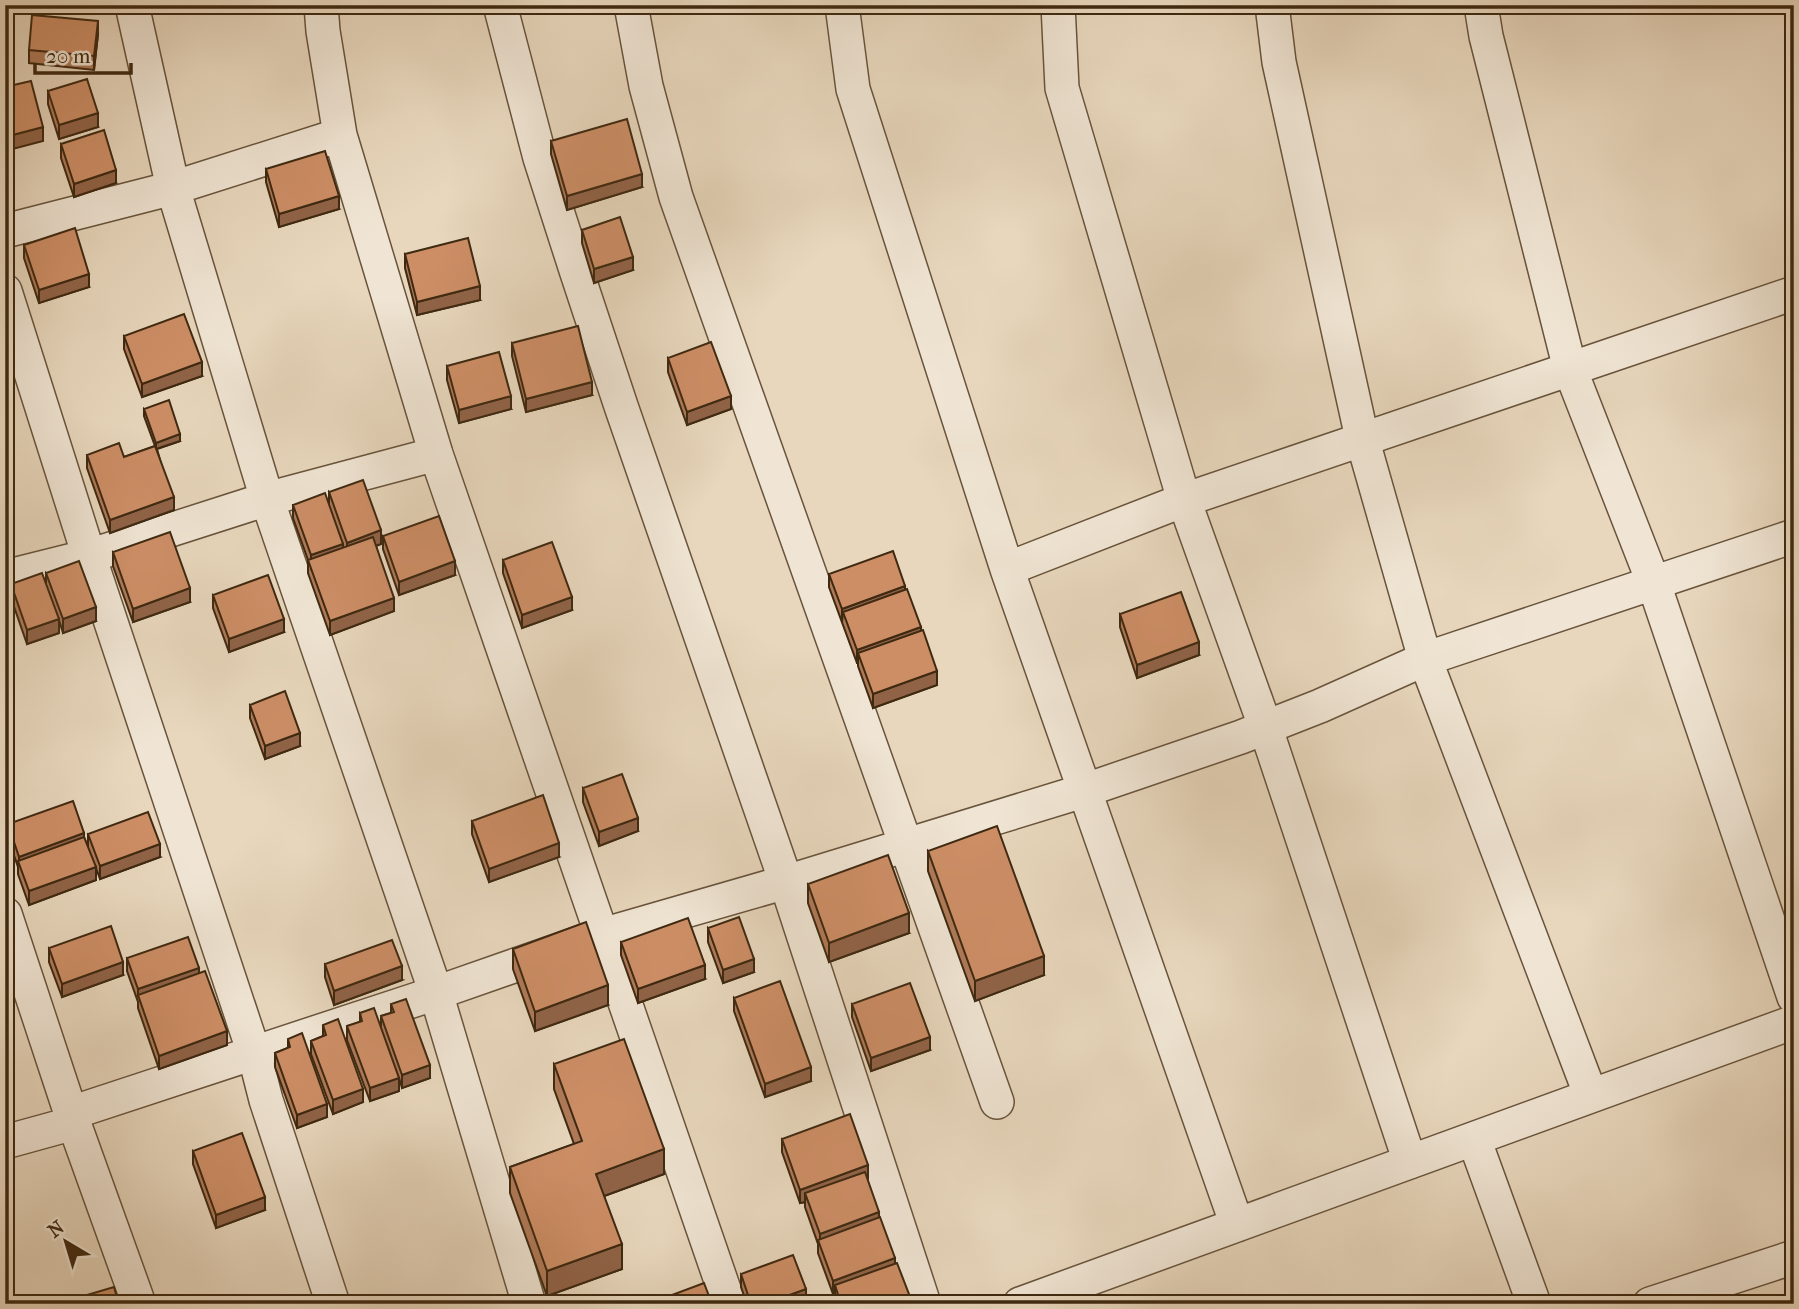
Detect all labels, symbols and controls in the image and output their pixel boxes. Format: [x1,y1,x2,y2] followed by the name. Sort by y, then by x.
[35,32,131,76] scale bar
[46,44,91,68] text: 20 m
[32,1208,102,1278] north arrow
[44,1216,69,1242] text: N

